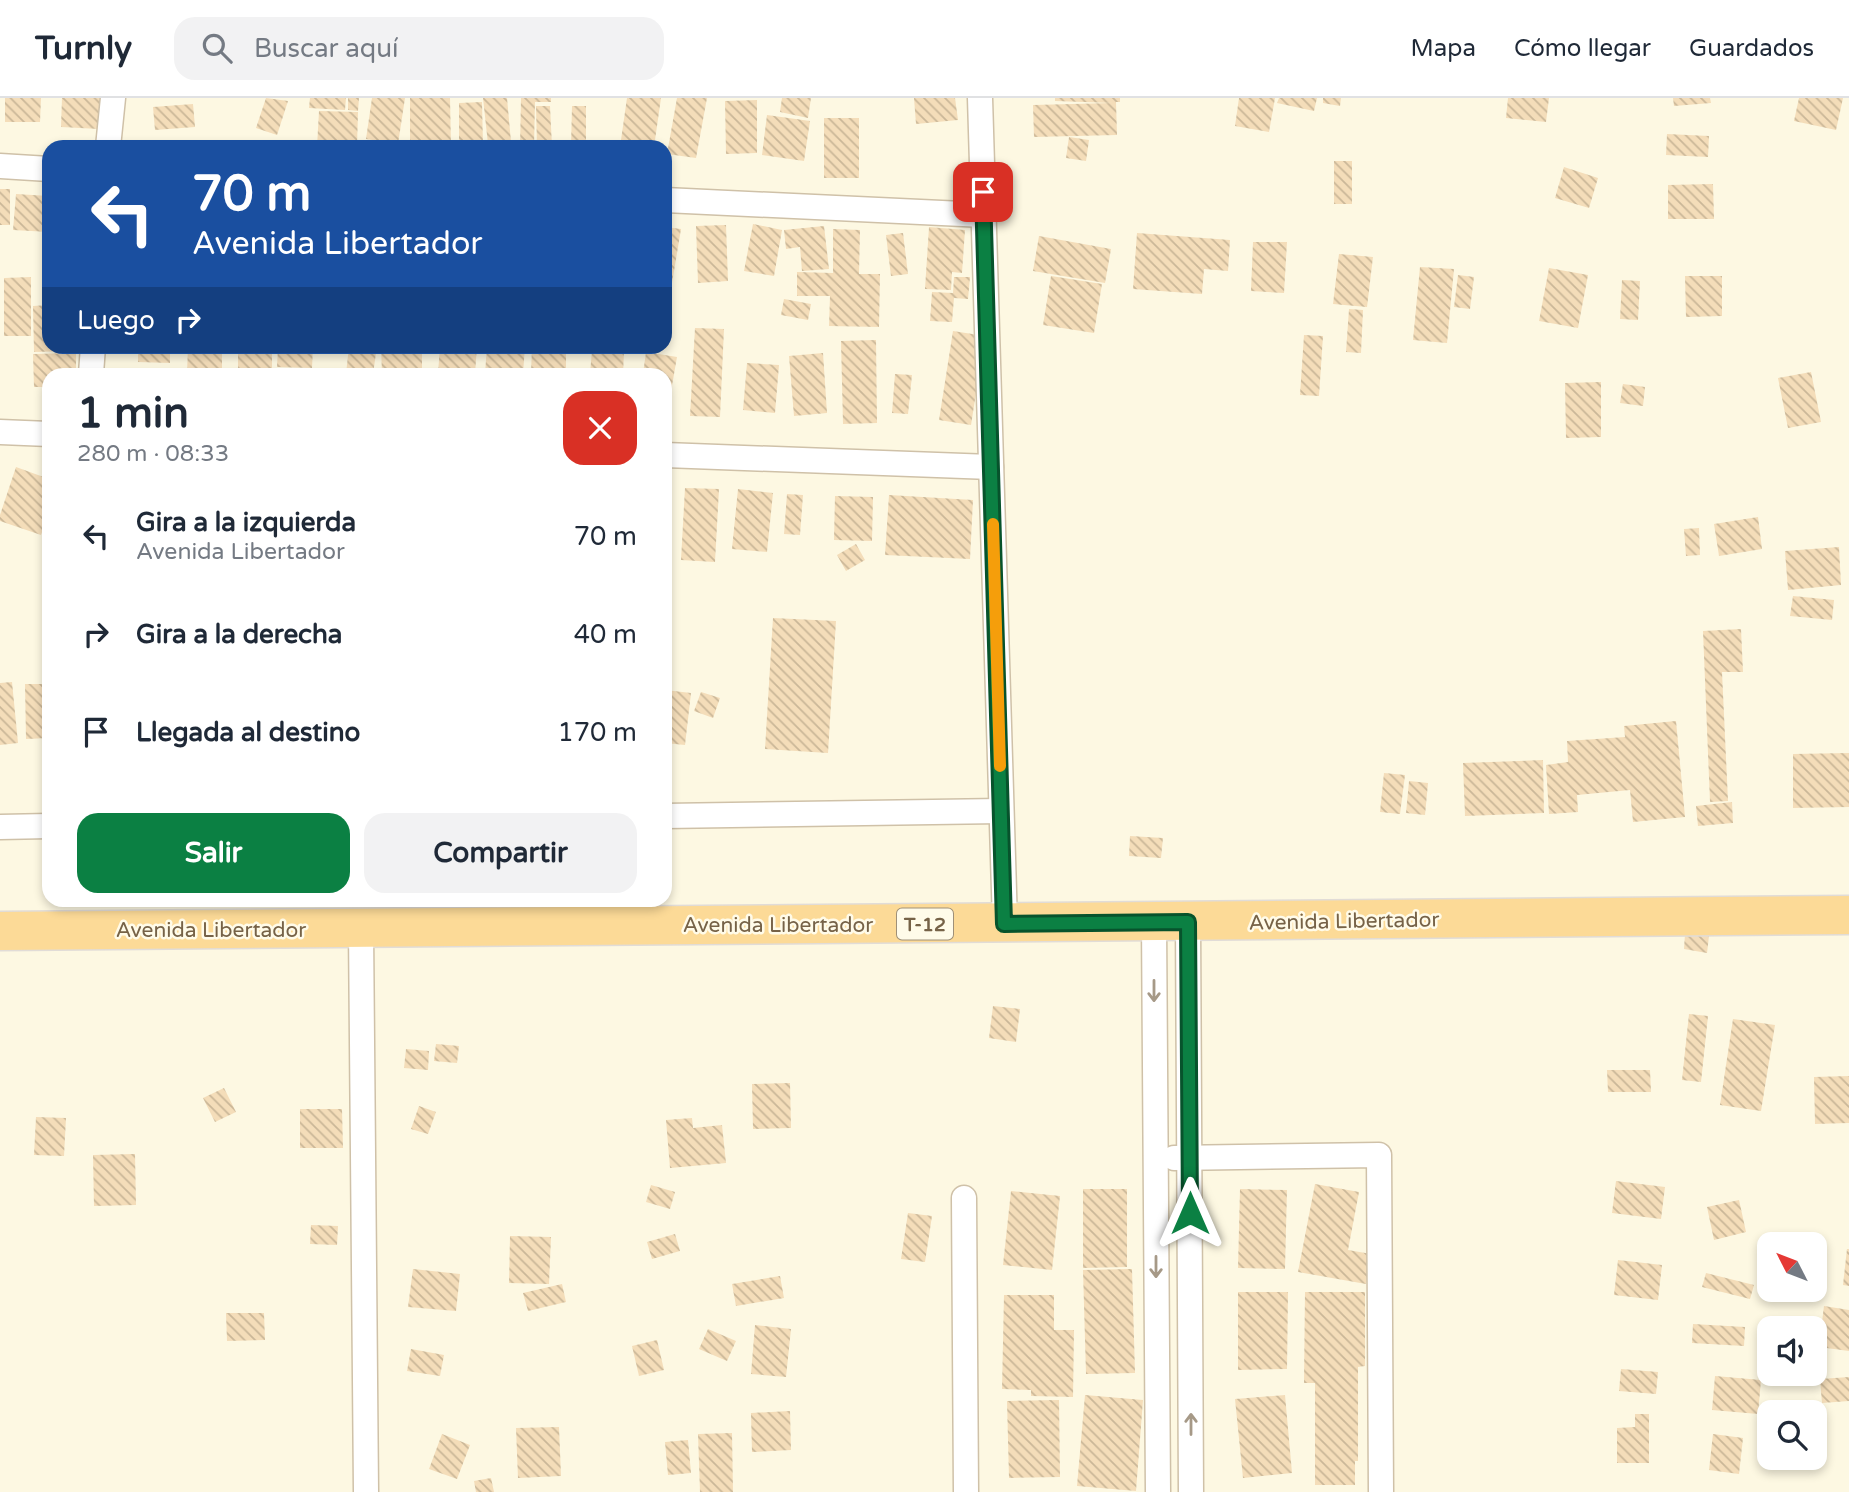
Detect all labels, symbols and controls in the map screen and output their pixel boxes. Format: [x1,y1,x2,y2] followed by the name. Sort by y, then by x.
[174,17,664,80] search box
[35,29,132,68] text: Turnly
[198,29,236,67] icon: search
[254,33,399,64] text: Buscar aquí
[1411,34,1476,63] text: Mapa
[1514,34,1651,63] text: Cómo llegar
[1689,34,1814,63] text: Guardados
[953,162,1013,222] pin
[192,165,311,224] text: 70 m
[77,168,168,259] icon: left
[964,173,1002,211] icon: arrive
[192,225,483,263] text: Avenida Libertador
[169,301,207,339] icon: right
[77,305,155,336] text: Luego
[77,388,189,439] text: 1 min
[563,391,637,465] button: close
[77,440,229,468] text: 280 m · 08:33
[136,507,356,538] text: Gira a la izquierda
[77,517,115,555] icon: left
[574,521,637,552] text: 70 m
[136,538,345,566] text: Avenida Libertador
[77,615,115,653] icon: right
[136,619,342,650] text: Gira a la derecha
[574,619,637,650] text: 40 m
[77,713,115,751] icon: arrive
[136,717,360,748] text: Llegada al destino
[557,717,637,748] text: 170 m
[77,813,350,893] button: Salir
[364,813,637,893] button: Compartir
[1248,907,1440,936] street label: Avenida Libertador
[897,908,953,940] road number: T-12
[683,913,873,938] street label: Avenida Libertador
[116,918,306,943] street label: Avenida Libertador
[1147,979,1161,1002] one-way arrow
[1153,1176,1227,1250] position arrow
[1757,1232,1827,1302] north arrow
[1757,1232,1827,1470] map controls
[1149,1255,1163,1278] one-way arrow
[1757,1316,1827,1386] button: sound
[1757,1400,1827,1470] button: search
[1184,1413,1198,1436] one-way arrow

